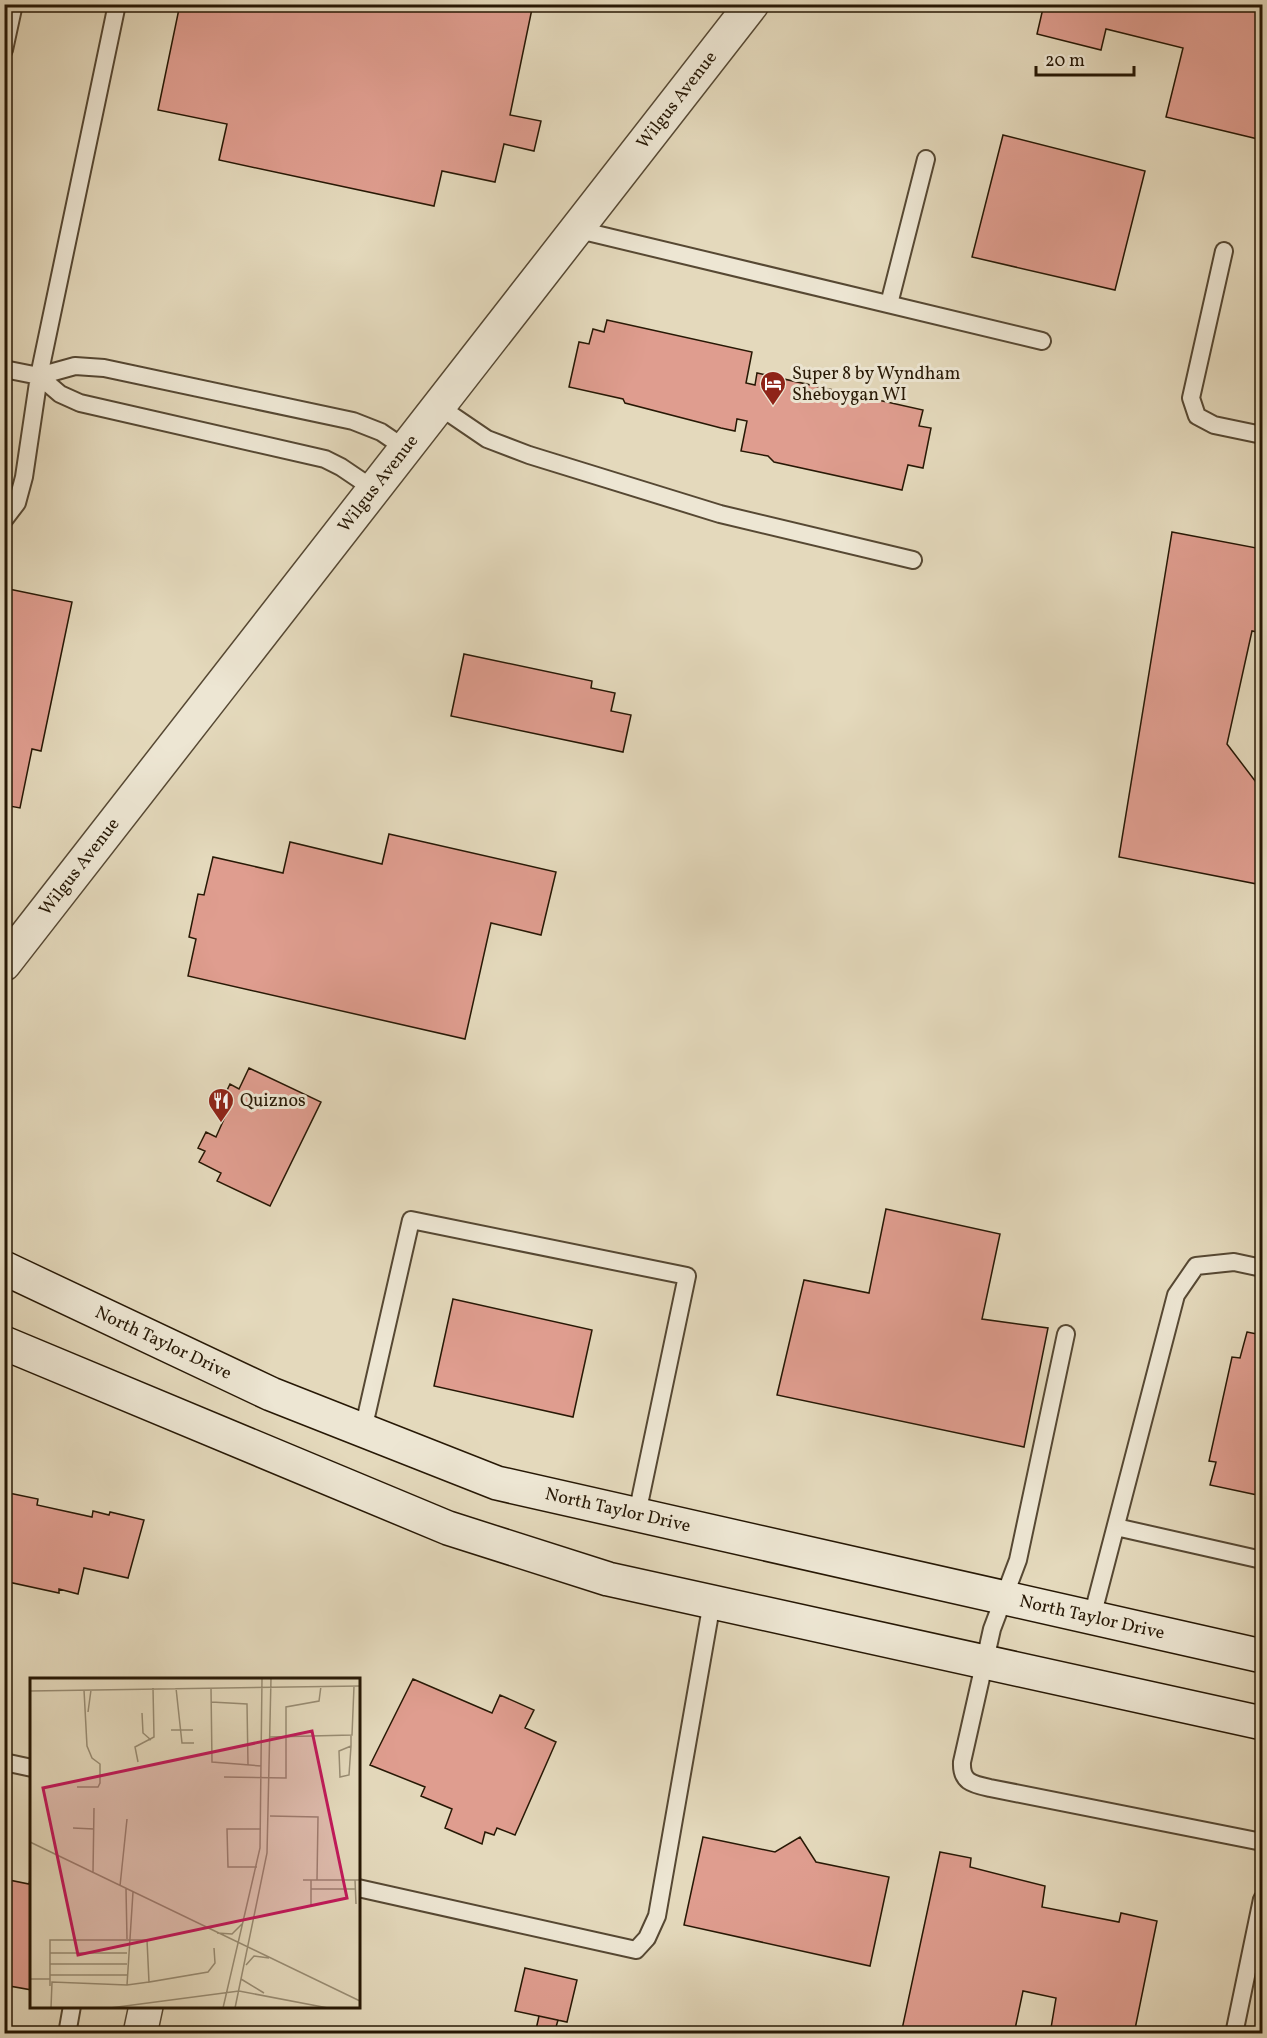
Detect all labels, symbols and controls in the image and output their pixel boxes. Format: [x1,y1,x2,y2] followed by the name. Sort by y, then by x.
[1036,39,1134,77] scale bar
[631,46,723,154] street label: Wilgus Avenue
[1045,49,1085,74] text: 20 m
[792,362,960,408] place label: Super 8 by Wyndham Sheboygan WI
[758,369,788,407] hotel icon: Super 8 by Wyndham Sheboygan WI
[332,429,424,538] street label: Wilgus Avenue
[33,813,126,921] street label: Wilgus Avenue
[206,1086,236,1124] restaurant icon: Quiznos
[240,1089,306,1114] place label: Quiznos
[91,1300,236,1386] street label: North Taylor Drive
[543,1482,693,1539] street label: North Taylor Drive
[1017,1589,1167,1646] street label: North Taylor Drive
[30,1678,360,2008] inset map

